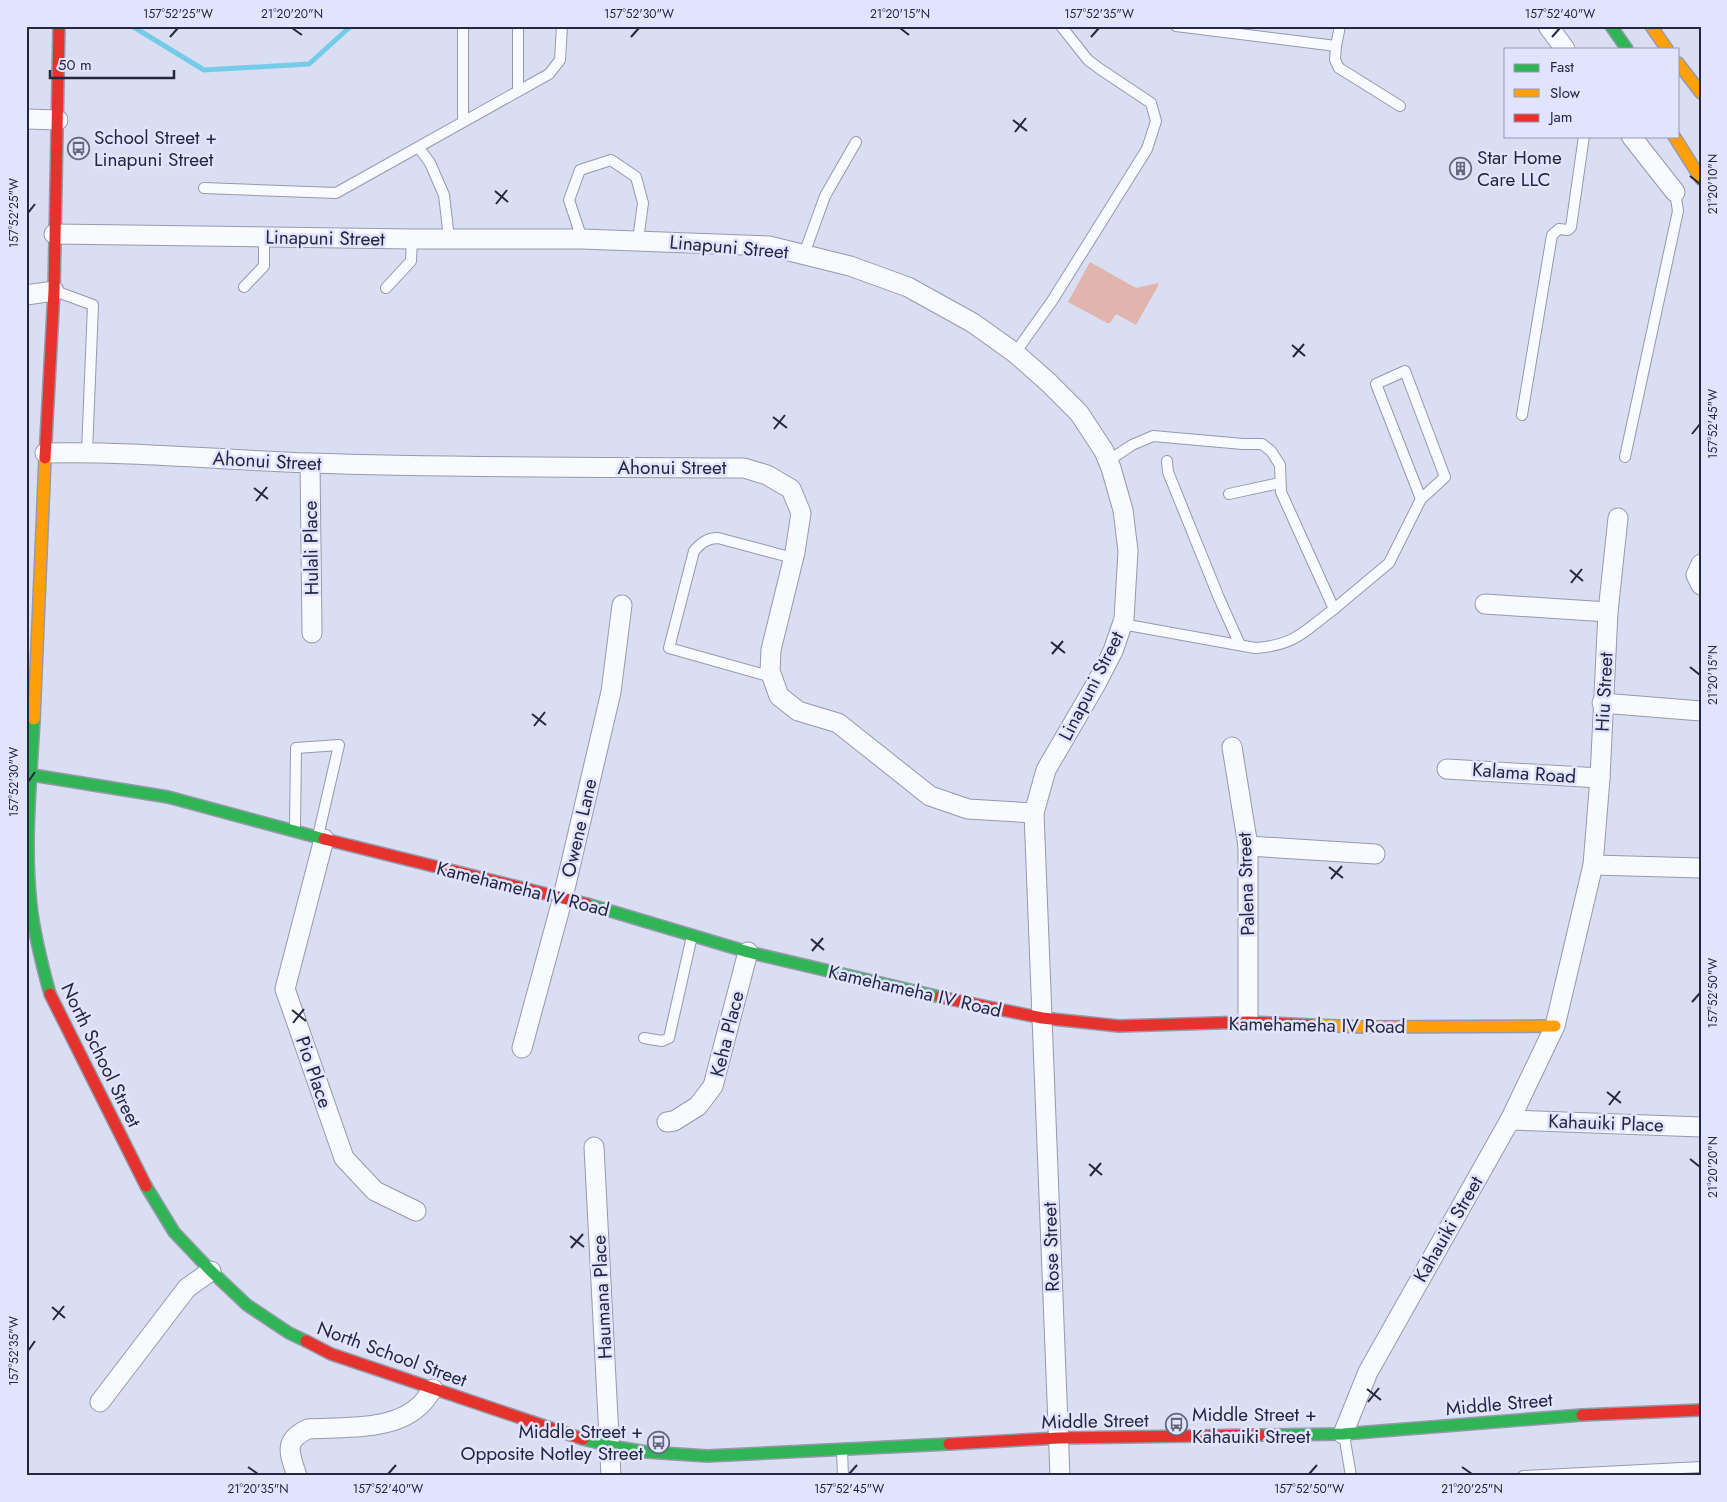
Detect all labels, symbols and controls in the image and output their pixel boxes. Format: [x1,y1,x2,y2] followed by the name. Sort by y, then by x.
[143,5,213,23] text: 157°52'25"W
[261,5,323,23] text: 21°20'20"N
[604,5,674,23] text: 157°52'30"W
[870,5,930,23] text: 21°20'15"N
[1064,5,1134,23] text: 157°52'35"W
[1525,5,1595,23] text: 157°52'40"W
[50,48,174,80] scale bar
[1504,48,1680,138] legend
[58,54,92,76] text: 50 m
[1550,56,1574,78] text: Fast
[1550,82,1581,104] text: Slow
[1548,106,1573,128] text: Jam
[94,124,217,173] place label: School Street + Linapuni Street
[66,136,90,160] bus stop icon: School Street + Linapuni Street
[1477,144,1562,193] place label: Star Home Care LLC
[1704,154,1722,214] text: 21°20'10"N
[1449,156,1473,180] building icon: Star Home Care LLC
[5,178,23,248] text: 157°52'25"W
[265,223,385,253] street label: Linapuni Street
[668,228,790,266] street label: Linapuni Street
[1704,389,1722,459] text: 157°52'45"W
[212,445,322,477] street label: Ahonui Street
[618,454,727,481] street label: Ahonui Street
[297,500,325,596] street label: Hulali Place
[1052,626,1130,745] street label: Linapuni Street
[1704,645,1722,705] text: 21°20'15"N
[1588,651,1620,732] street label: Hiu Street
[5,747,23,817] text: 157°52'30"W
[1471,756,1577,790] street label: Kalama Road
[555,776,604,880] street label: Owene Lane
[1231,831,1261,936] street label: Palena Street
[434,855,612,923] street label: Kamehameha IV Road
[826,958,1004,1024] street label: Kamehameha IV Road
[1704,958,1722,1028] text: 157°52'50"W
[54,978,148,1132] street label: North School Street
[703,988,751,1080] street label: Keha Place
[1228,1010,1406,1040] street label: Kamehameha IV Road
[289,1033,339,1112] street label: Pio Place
[1548,1107,1664,1139] street label: Kahauiki Place
[1704,1136,1722,1198] text: 21°20'20"N
[1407,1171,1489,1287] street label: Kahauiki Street
[1036,1201,1066,1292] street label: Rose Street
[585,1234,619,1360] street label: Haumana Place
[313,1314,471,1394] street label: North School Street
[5,1316,23,1386] text: 157°52'35"W
[1444,1386,1554,1422] street label: Middle Street
[1192,1401,1317,1450] place label: Middle Street + Kahauiki Street
[1041,1407,1149,1435] street label: Middle Street
[1164,1413,1188,1437] bus stop icon: Middle Street + Kahauiki Street
[460,1418,643,1467] place label: Middle Street + Opposite Notley Street
[647,1430,671,1454] bus stop icon: Middle Street + Opposite Notley Street
[227,1480,289,1498] text: 21°20'35"N
[353,1480,423,1498] text: 157°52'40"W
[814,1480,884,1498] text: 157°52'45"W
[1274,1480,1344,1498] text: 157°52'50"W
[1441,1480,1503,1498] text: 21°20'25"N

